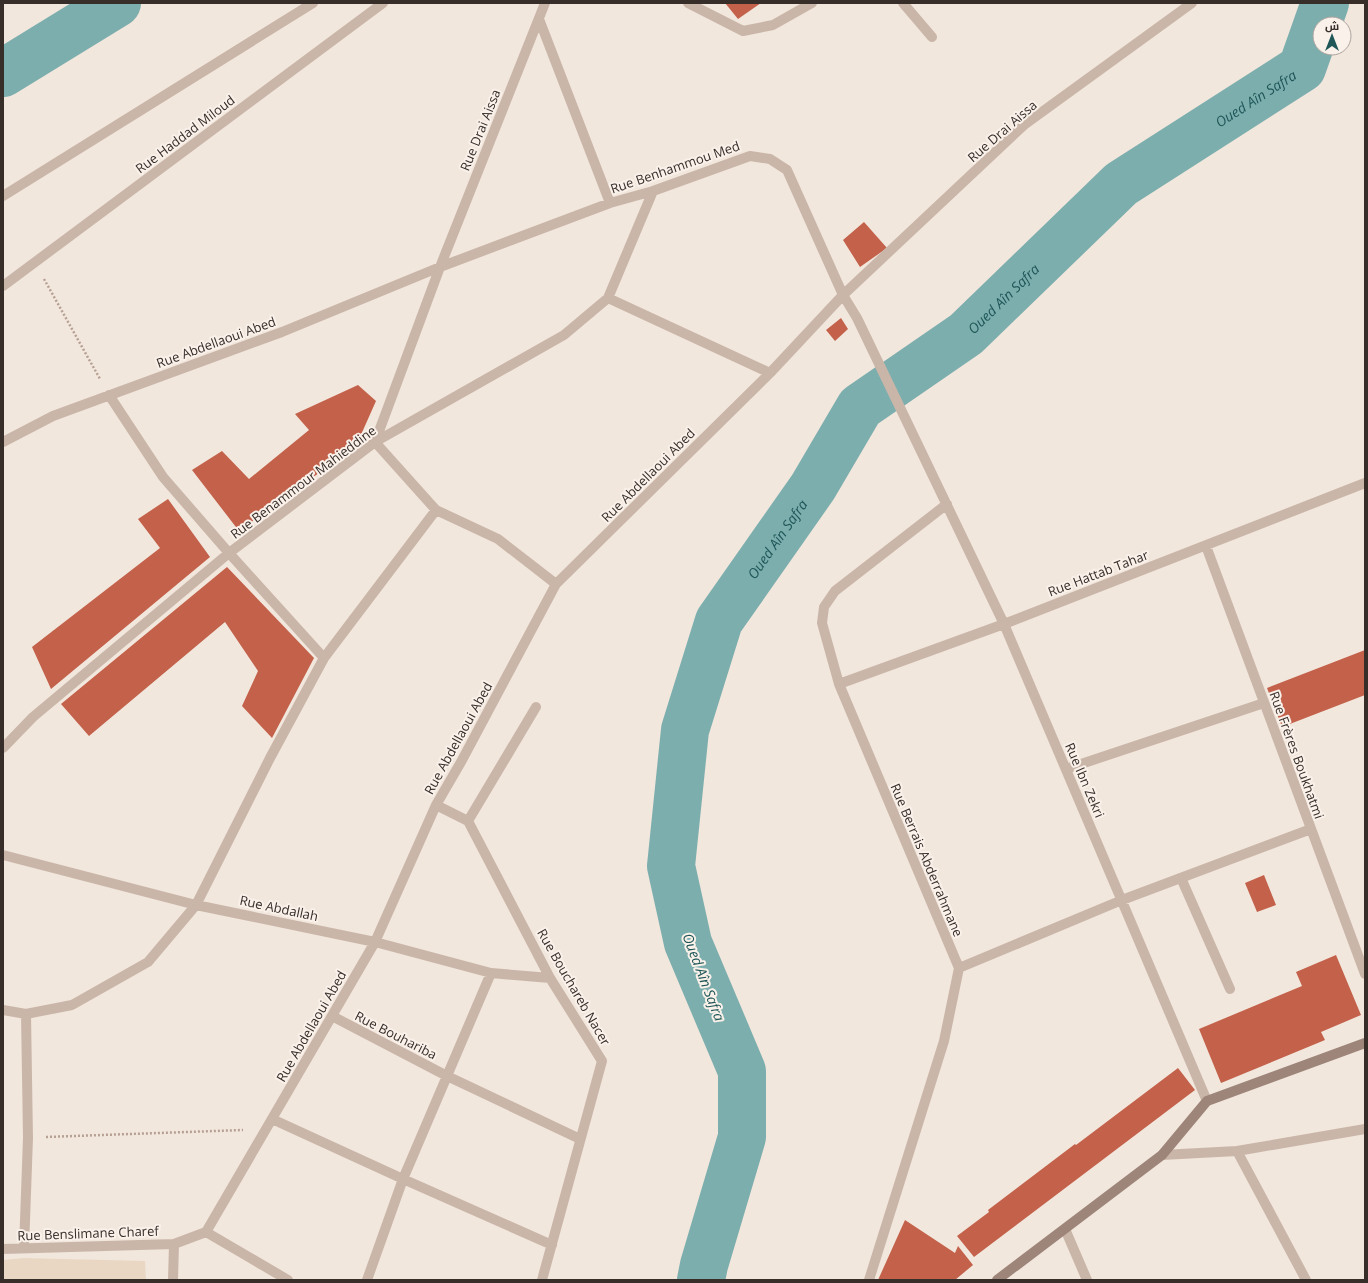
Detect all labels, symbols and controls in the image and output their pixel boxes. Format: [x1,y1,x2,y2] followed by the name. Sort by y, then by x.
[1312,16,1352,56] north arrow
[1325,18,1339,33] text: ش
[1211,65,1300,131] water label: Oued Aîn Safra
[455,87,505,173] street label: Rue Drai Aissa
[132,91,238,177] street label: Rue Haddad Miloud
[963,96,1041,166] street label: Rue Drai Aissa
[608,136,742,198] street label: Rue Benhammou Med
[963,259,1043,337] water label: Oued Aîn Safra
[154,312,278,372] street label: Rue Abdellaoui Abed
[226,421,380,543] street label: Rue Benammour Mahieddine
[597,424,699,526] street label: Rue Abdellaoui Abed
[742,495,811,582] water label: Oued Aîn Safra
[1045,545,1151,600] street label: Rue Hattab Tahar
[420,679,496,797] street label: Rue Abdellaoui Abed
[1266,689,1328,821] street label: Rue Frères Boukhatmi
[1061,740,1109,820] street label: Rue Ibn Zekri
[887,781,967,939] street label: Rue Berrais Abderrahmane
[238,891,320,925] street label: Rue Abdallah
[533,925,615,1049] street label: Rue Bouchareb Nacer
[679,930,730,1024] water label: Oued Aîn Safra
[272,967,350,1085] street label: Rue Abdellaoui Abed
[352,1007,440,1063] street label: Rue Bouhariba
[17,1222,160,1244] street label: Rue Benslimane Charef

